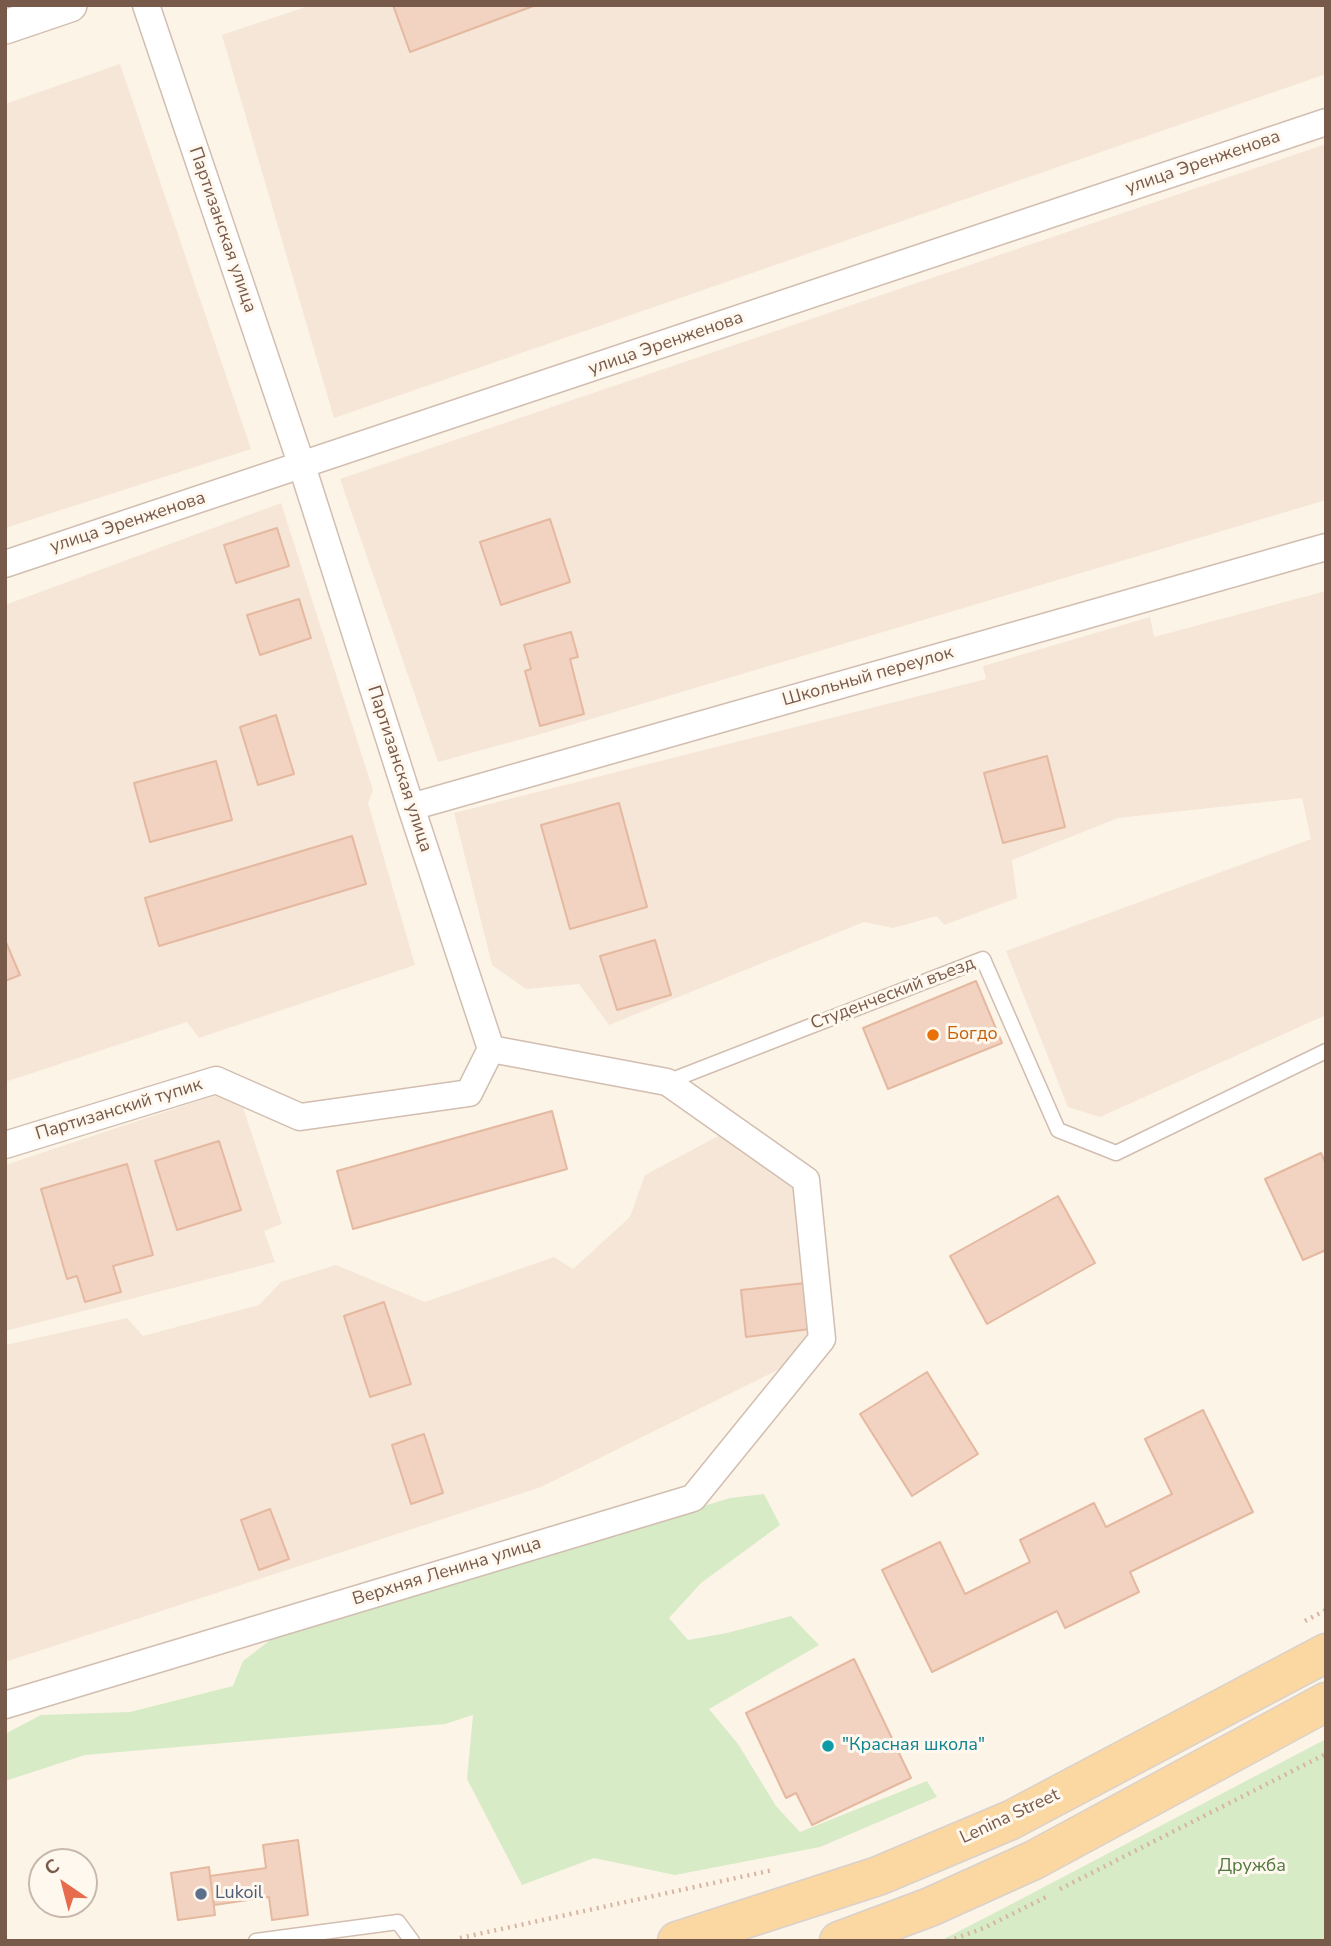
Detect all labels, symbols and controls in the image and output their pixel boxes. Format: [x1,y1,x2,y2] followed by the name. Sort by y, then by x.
[1123,126,1283,200] street label: улица Эренженова
[183,144,261,316] street label: Партизанская улица
[586,307,746,381] street label: улица Эренженова
[48,488,208,558] street label: улица Эренженова
[780,642,956,712] street label: Школьный переулок
[362,683,436,855] street label: Партизанская улица
[808,953,978,1035] street label: Студенческий въезд
[947,1024,998,1046] place label: Богдо
[925,1027,941,1043] marker: Богдо
[33,1074,205,1146] street label: Партизанский тупик
[350,1533,544,1611] street label: Верхняя Ленина улица
[842,1735,985,1757] place label: "Красная школа"
[820,1738,836,1754] marker: "Красная школа"
[957,1785,1063,1849] street label: Lenina Street
[28,1848,98,1918] north arrow
[39,1853,65,1882] text: С
[1218,1856,1286,1878] park label: Дружба
[215,1883,263,1905] place label: Lukoil
[193,1886,209,1902] marker: Lukoil

